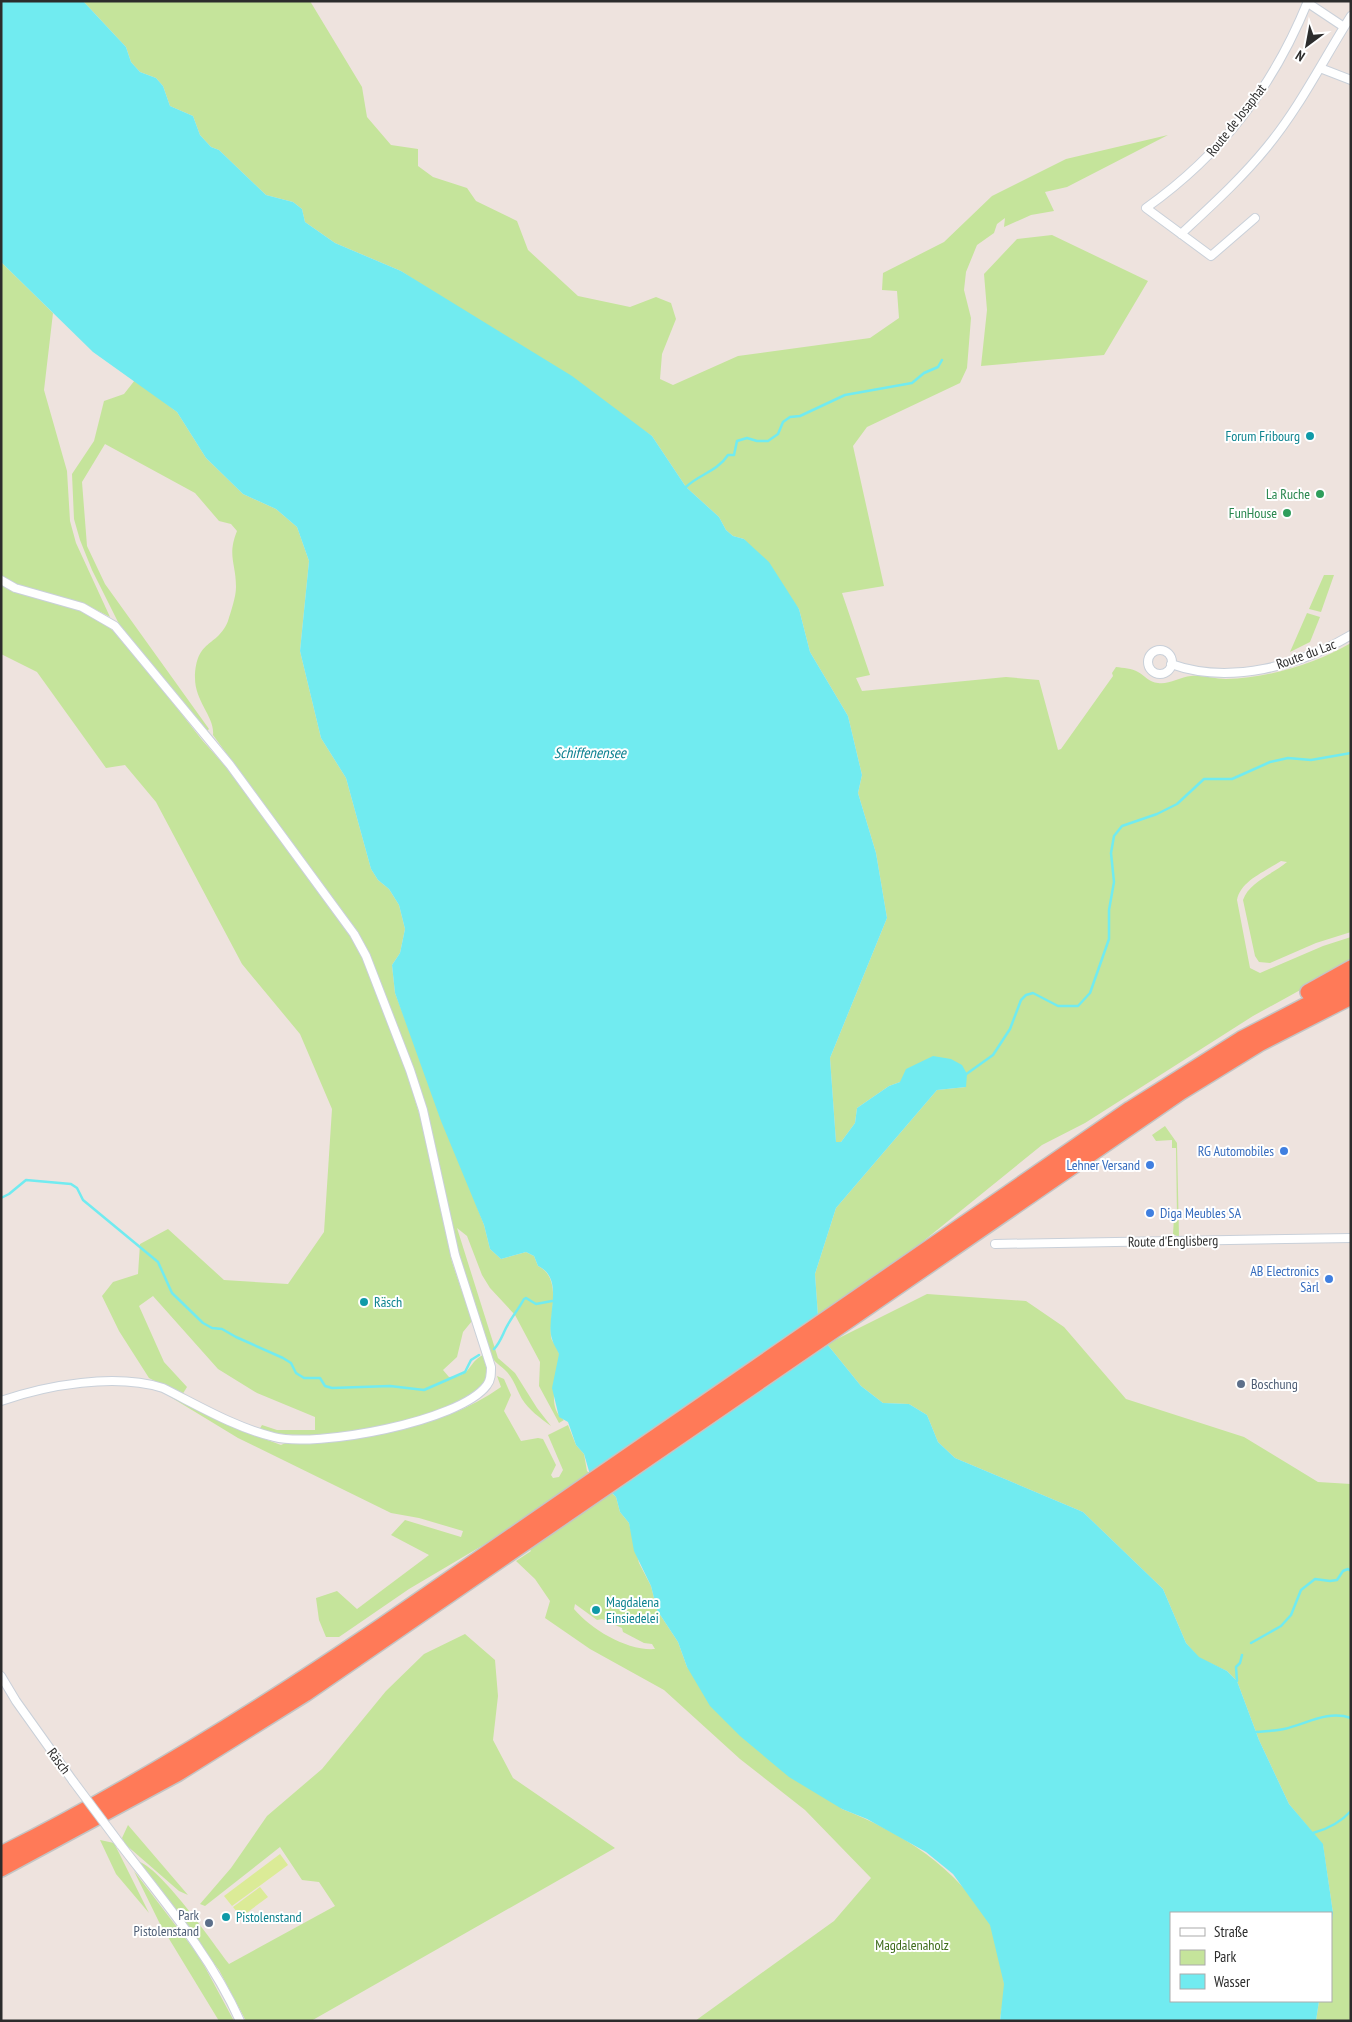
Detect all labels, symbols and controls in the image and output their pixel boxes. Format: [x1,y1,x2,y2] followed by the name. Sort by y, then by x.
[1282,20,1332,70] north arrow
[1292,46,1308,66] text: N
[1202,80,1270,160] street label: Route de Josaphat
[1225,427,1300,445] place label: Forum Fribourg
[1304,430,1316,442] marker: Forum Fribourg
[1266,485,1310,503] place label: La Ruche
[1314,488,1326,500] marker: La Ruche
[1229,504,1277,522] place label: FunHouse
[1281,507,1293,519] marker: FunHouse
[1274,635,1338,673] street label: Route du Lac
[554,743,627,762] water label: Schiffenensee
[1198,1142,1274,1160] place label: RG Automobiles
[1278,1145,1290,1157] marker: RG Automobiles
[1067,1156,1140,1174] place label: Lehner Versand
[1144,1159,1156,1171] marker: Lehner Versand
[1160,1204,1242,1222] place label: Diga Meubles SA
[1144,1207,1156,1219] marker: Diga Meubles SA
[1128,1231,1218,1251] street label: Route d'Englisberg
[1250,1262,1320,1296] place label: AB Electronics Sàrl
[1323,1273,1335,1285] marker: AB Electronics Sàrl
[374,1293,402,1311] place label: Räsch
[358,1296,370,1308] marker: Räsch
[1251,1375,1298,1393] place label: Boschung
[1235,1378,1247,1390] marker: Boschung
[606,1593,659,1627] place label: Magdalena Einsiedelei
[590,1604,602,1616] marker: Magdalena Einsiedelei
[43,1744,75,1778] street label: Räsch
[134,1906,200,1940] place label: Park Pistolenstand
[236,1908,301,1926] place label: Pistolenstand
[220,1911,232,1923] marker: Pistolenstand
[1170,1912,1332,2002] legend
[203,1917,215,1929] marker: Park Pistolenstand
[1214,1922,1248,1941] text: Straße
[875,1936,949,1954] park label: Magdalenaholz
[1214,1947,1236,1966] text: Park
[1214,1972,1251,1991] text: Wasser

